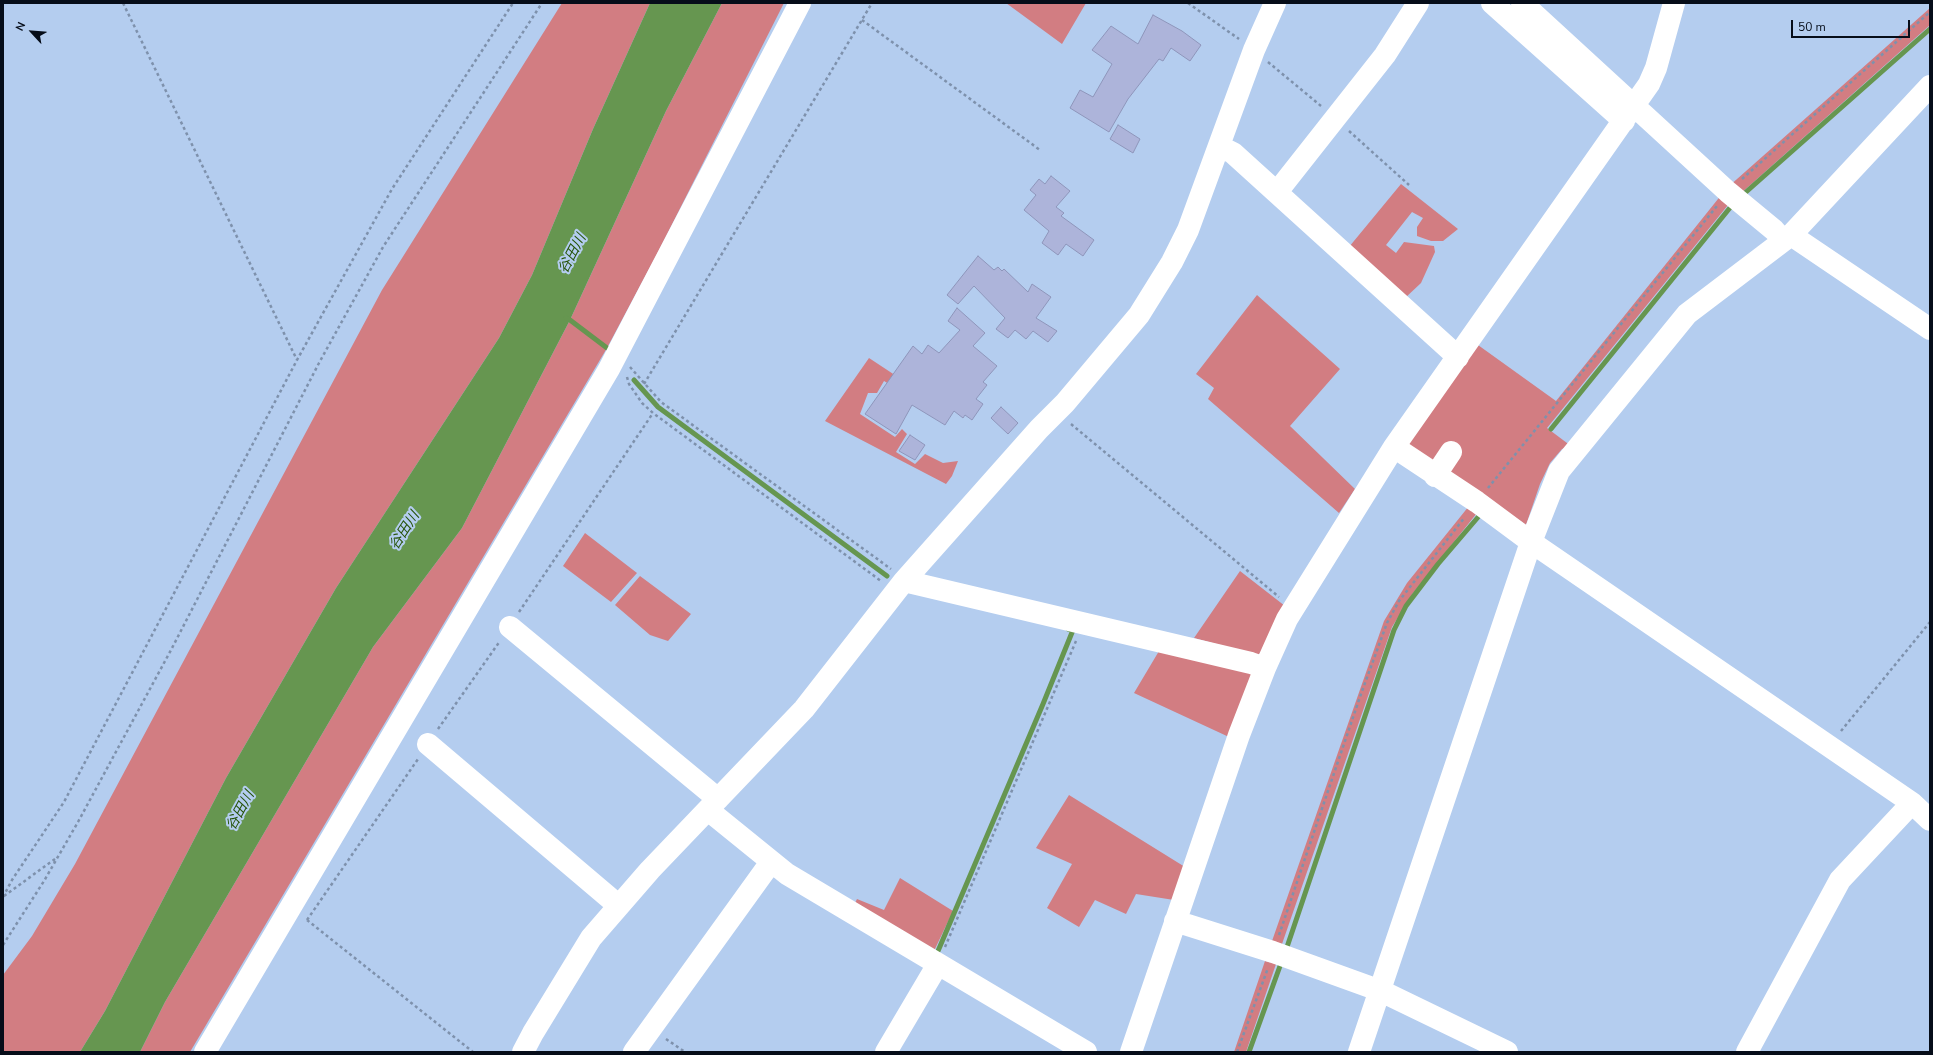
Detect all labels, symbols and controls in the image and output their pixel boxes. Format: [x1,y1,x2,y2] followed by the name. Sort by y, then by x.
[12,12,52,52] north arrow
[1793,12,1912,38] scale bar
[1798,19,1826,35] text: 50 m
[12,20,29,34] text: N
[556,232,590,276] water label: 谷田川
[387,509,423,553] water label: 谷田川
[223,789,259,833] water label: 谷田川

